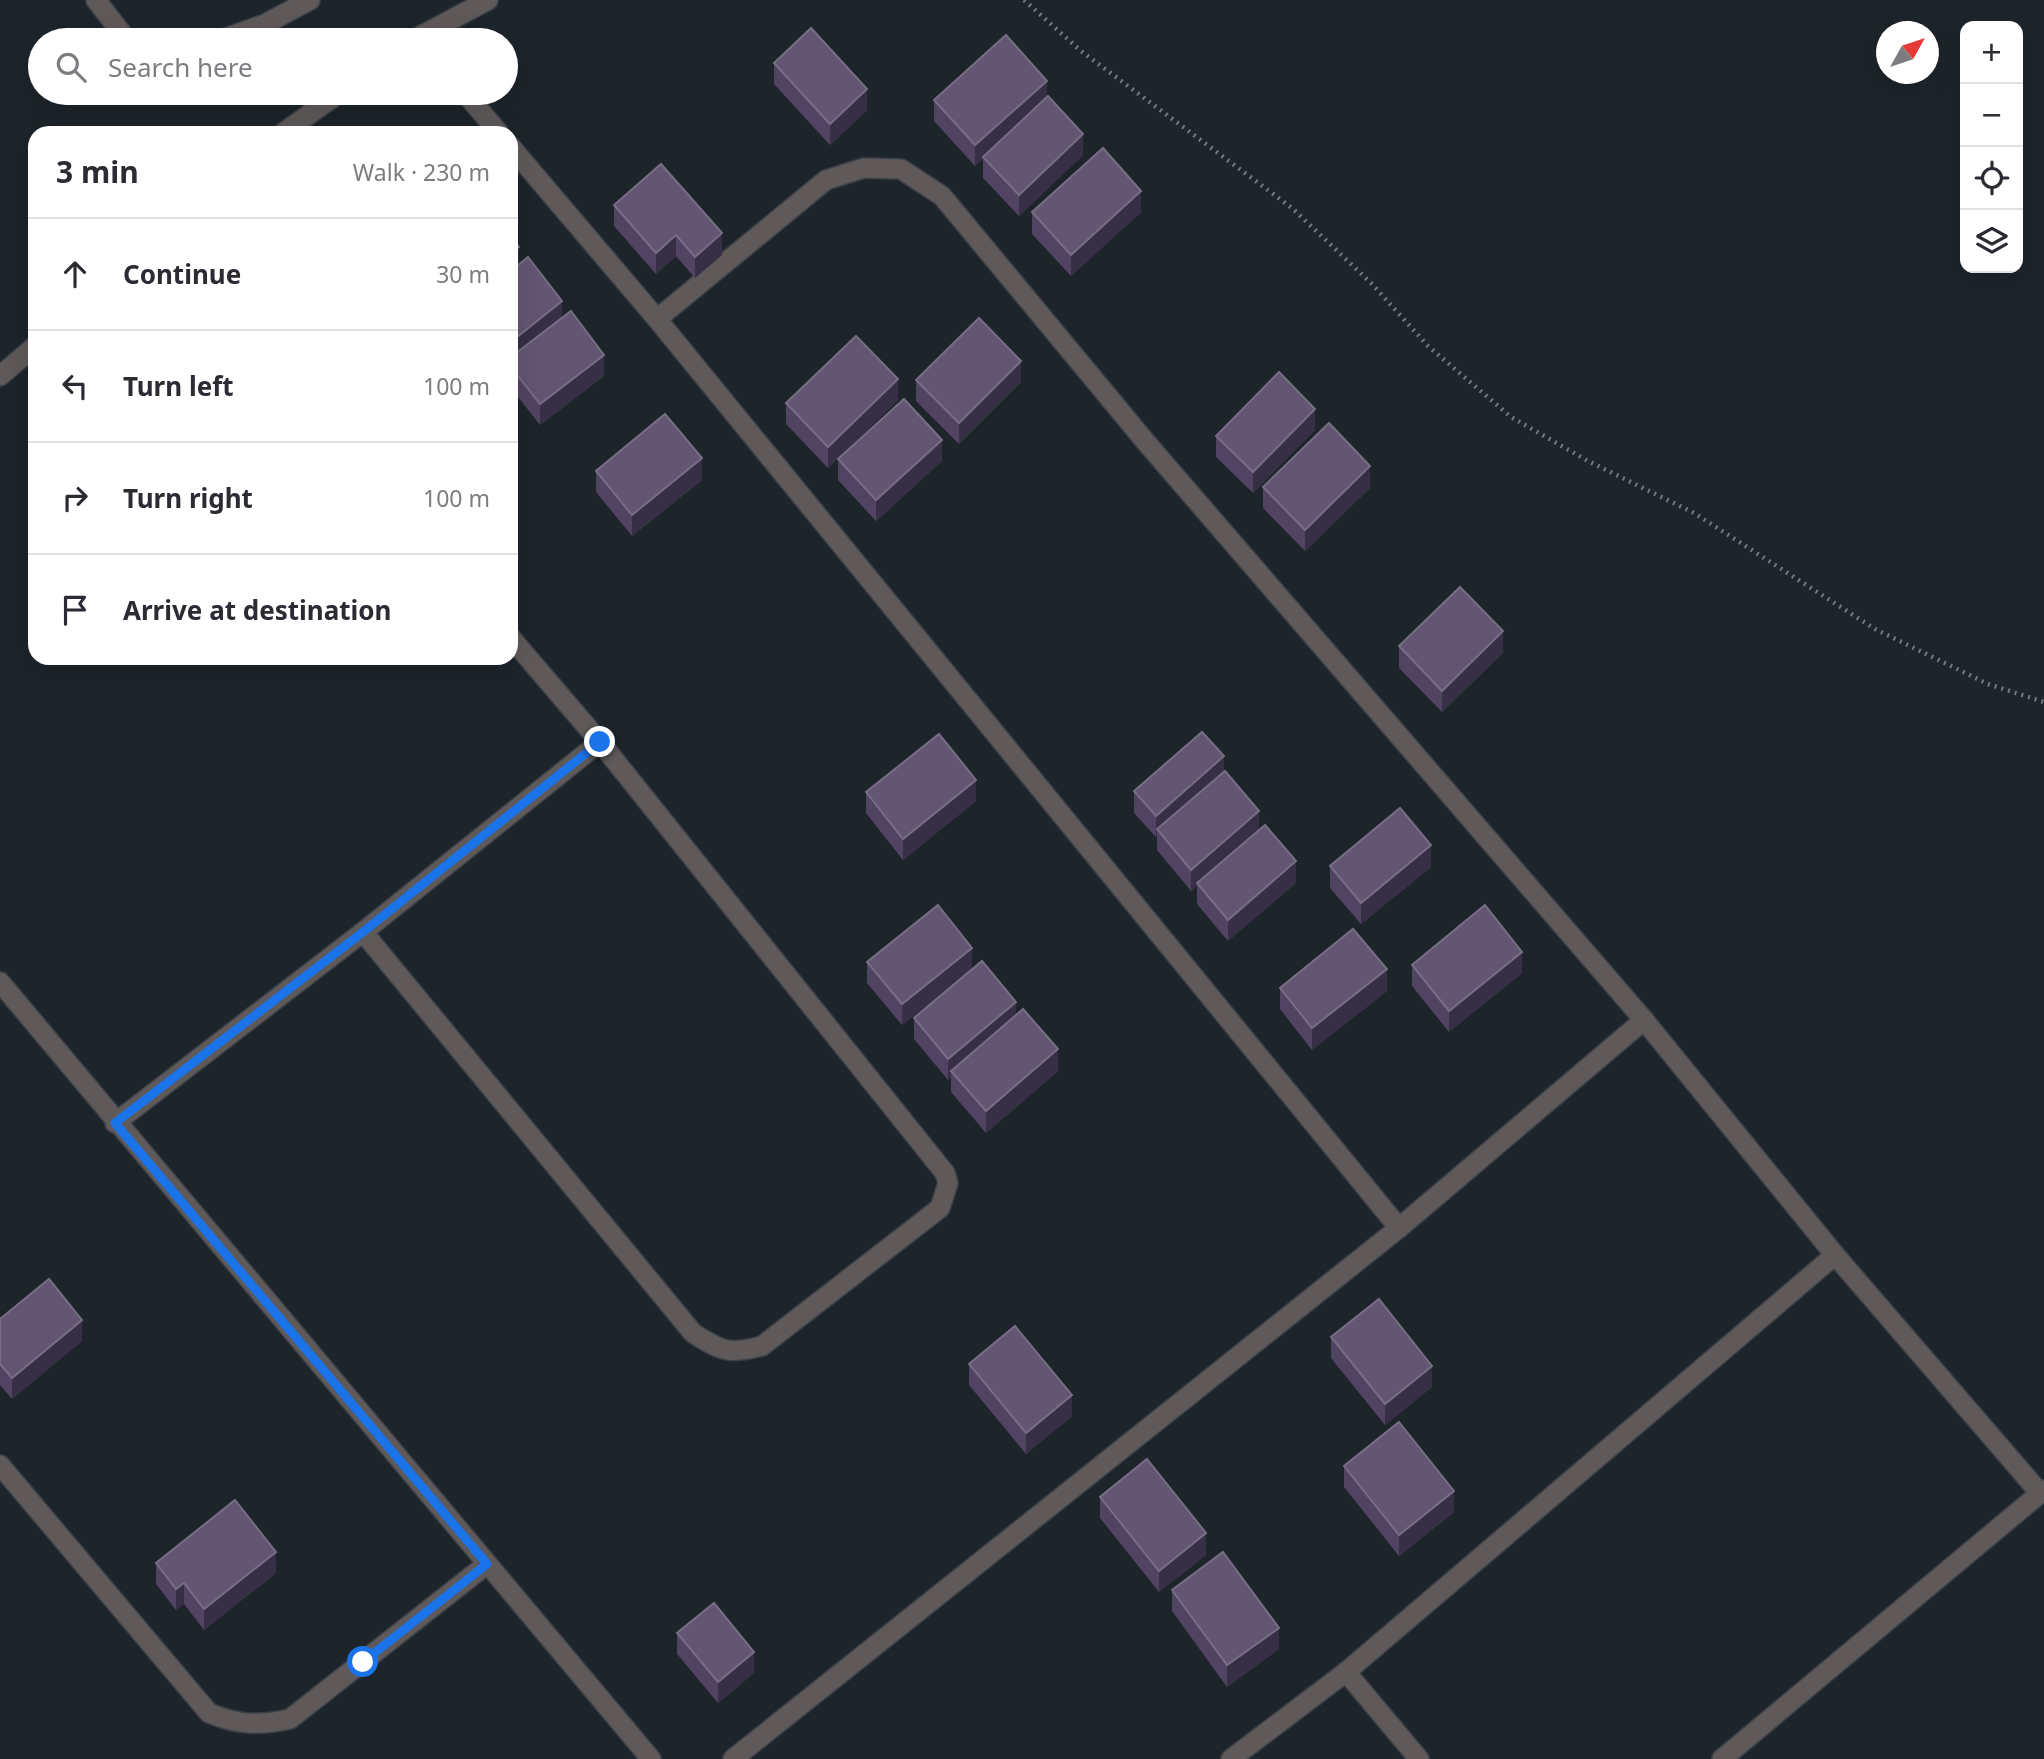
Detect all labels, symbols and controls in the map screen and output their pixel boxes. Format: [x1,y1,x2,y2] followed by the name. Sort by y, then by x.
[1876,21,1939,84] north arrow
[1960,21,2023,273] map controls
[1960,21,2023,84] button: +
[28,28,518,105] search box
[52,48,90,86] icon: search
[108,49,253,85] text: Search here
[1960,84,2023,147] button: −
[1960,147,2023,210] button: locate
[56,151,139,192] text: 3 min
[353,156,490,188] text: Walk · 230 m
[1960,210,2023,273] button: layers
[56,255,94,293] icon: ahead
[123,256,241,292] text: Continue
[436,258,490,290] text: 30 m
[56,367,94,405] icon: left
[123,368,234,404] text: Turn left
[423,370,490,402] text: 100 m
[56,479,94,517] icon: right
[123,480,253,516] text: Turn right
[423,482,490,514] text: 100 m
[56,591,94,629] icon: arrive
[123,592,392,628] text: Arrive at destination
[584,726,615,757] route end
[347,1646,378,1677] route start

